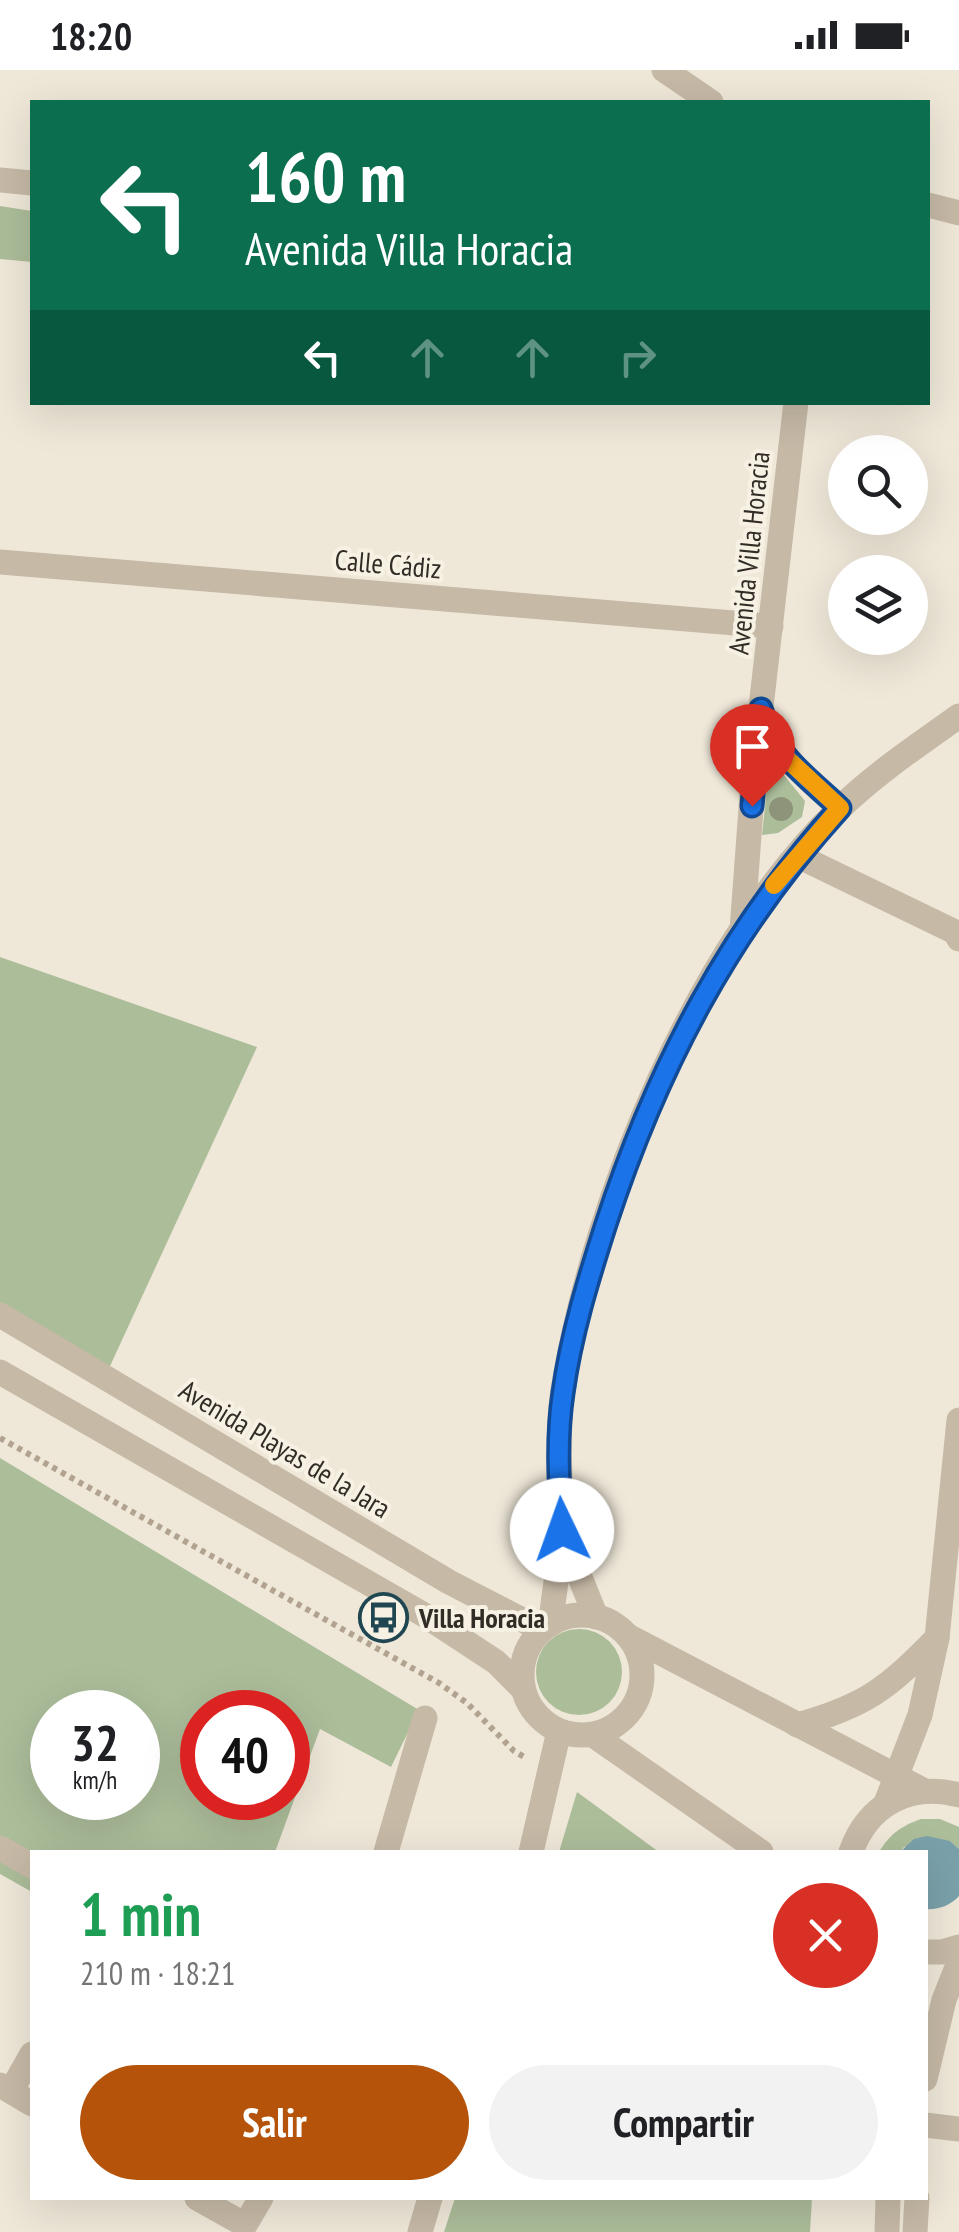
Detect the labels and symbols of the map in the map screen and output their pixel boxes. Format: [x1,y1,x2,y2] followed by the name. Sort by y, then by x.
[719,449,778,656] street label: Avenida Villa Horacia
[333,540,443,587] street label: Calle Cádiz
[710,704,795,807] pin
[173,1371,398,1526] street label: Avenida Playas de la Jara
[510,1478,614,1582] position arrow
[358,1592,410,1644] bus stop icon: Villa Horacia
[418,1599,545,1636] place label: Villa Horacia
[180,1690,310,1820] speed limit sign: 40

